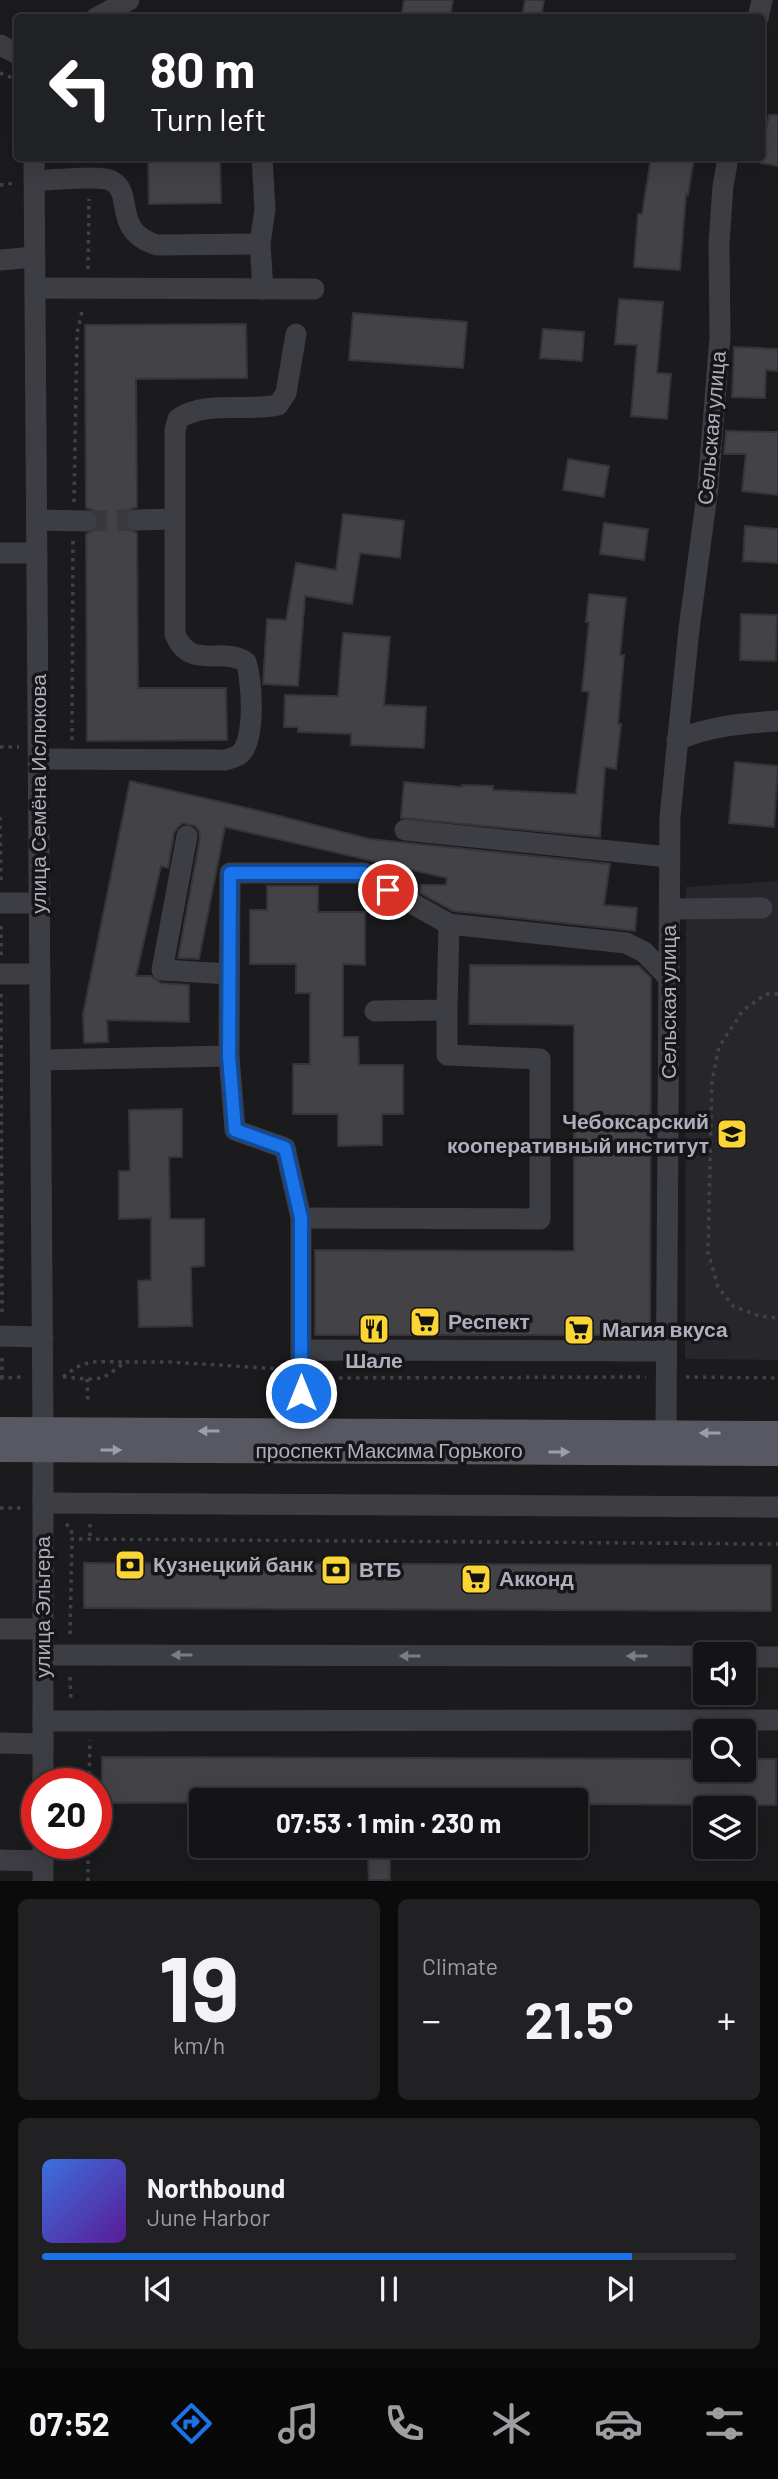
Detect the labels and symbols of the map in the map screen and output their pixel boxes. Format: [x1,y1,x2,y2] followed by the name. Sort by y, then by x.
[691,350,730,506] street label: Сельская улица
[25,674,50,914] street label: улица Семёна Ислюкова
[358,860,418,920] pin
[655,924,680,1079] street label: Сельская улица
[447,1108,709,1157] place label: Чебоксарский кооперативный институт
[715,1117,749,1151] school or university icon: Чебоксарский кооперативный институт
[408,1305,442,1339] supermarket icon: Респект
[448,1308,530,1333] place label: Респект
[357,1312,391,1346] restaurant icon: Шале
[562,1313,596,1347] supermarket icon: Магия вкуса
[602,1316,728,1341] place label: Магия вкуса
[345,1347,403,1372] place label: Шале
[264,1356,338,1430] position arrow
[198,1425,220,1437] one-way arrow
[699,1427,721,1439] one-way arrow
[255,1437,523,1462] street label: проспект Максима Горького
[100,1444,122,1455] one-way arrow
[548,1446,570,1458] one-way arrow
[29,1536,54,1678] street label: улица Эльгера
[113,1548,147,1582] bank icon: Кузнецкий банк
[153,1551,314,1576] place label: Кузнецкий банк
[319,1553,353,1587] bank icon: ВТБ
[359,1556,401,1581] place label: ВТБ
[459,1562,493,1596] supermarket icon: Акконд
[499,1565,574,1590] place label: Акконд
[171,1649,193,1661] one-way arrow
[398,1650,420,1662] one-way arrow
[626,1650,648,1662] one-way arrow
[21,1768,112,1859] speed limit sign: 20

